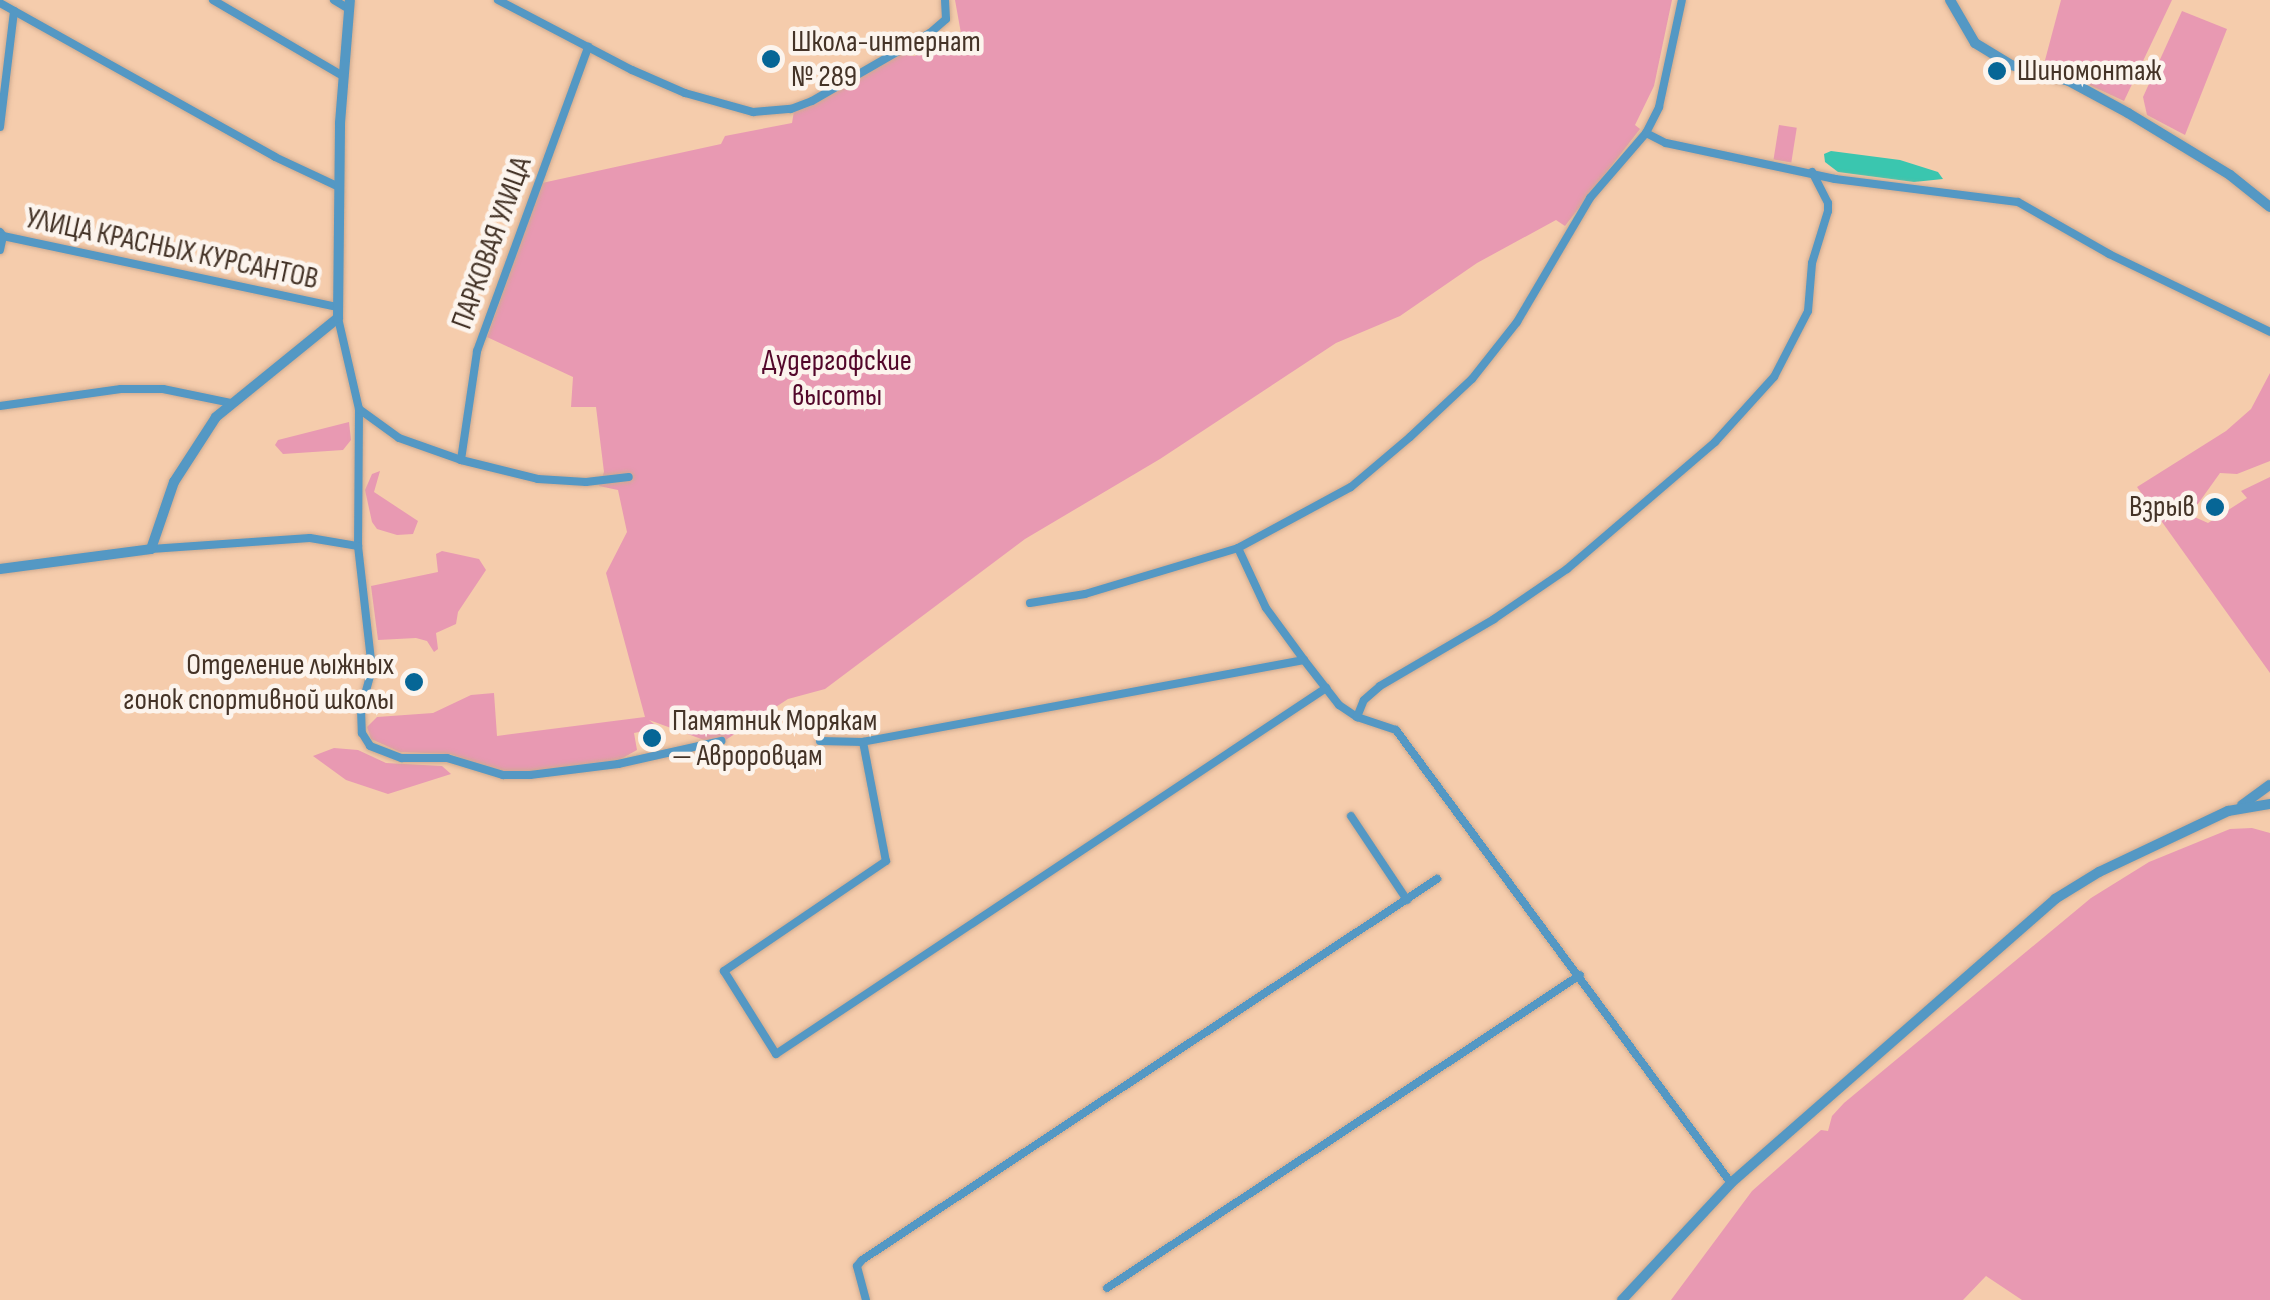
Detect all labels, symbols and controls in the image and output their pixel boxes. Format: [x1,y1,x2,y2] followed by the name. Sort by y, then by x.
[791,24,981,94] place label: Школа-интернат № 289
[760,48,782,70] marker: Школа-интернат № 289
[2017,53,2162,89] place label: Шиномонтаж
[1986,60,2008,82] marker: Шиномонтаж
[444,152,540,334] street label: ПАРКОВАЯ УЛИЦА
[23,200,321,298] street label: УЛИЦА КРАСНЫХ КУРСАНТОВ
[762,343,912,414] park label: Дудергофские высоты
[2129,489,2195,525] place label: Взрыв
[2204,496,2226,518] marker: Взрыв
[123,647,394,718] place label: Отделение лыжных гонок спортивной школы
[403,671,425,693] marker: Отделение лыжных гонок спортивной школы
[672,703,877,774] place label: Памятник Морякам — Авроровцам
[641,727,663,749] marker: Памятник Морякам — Авроровцам

